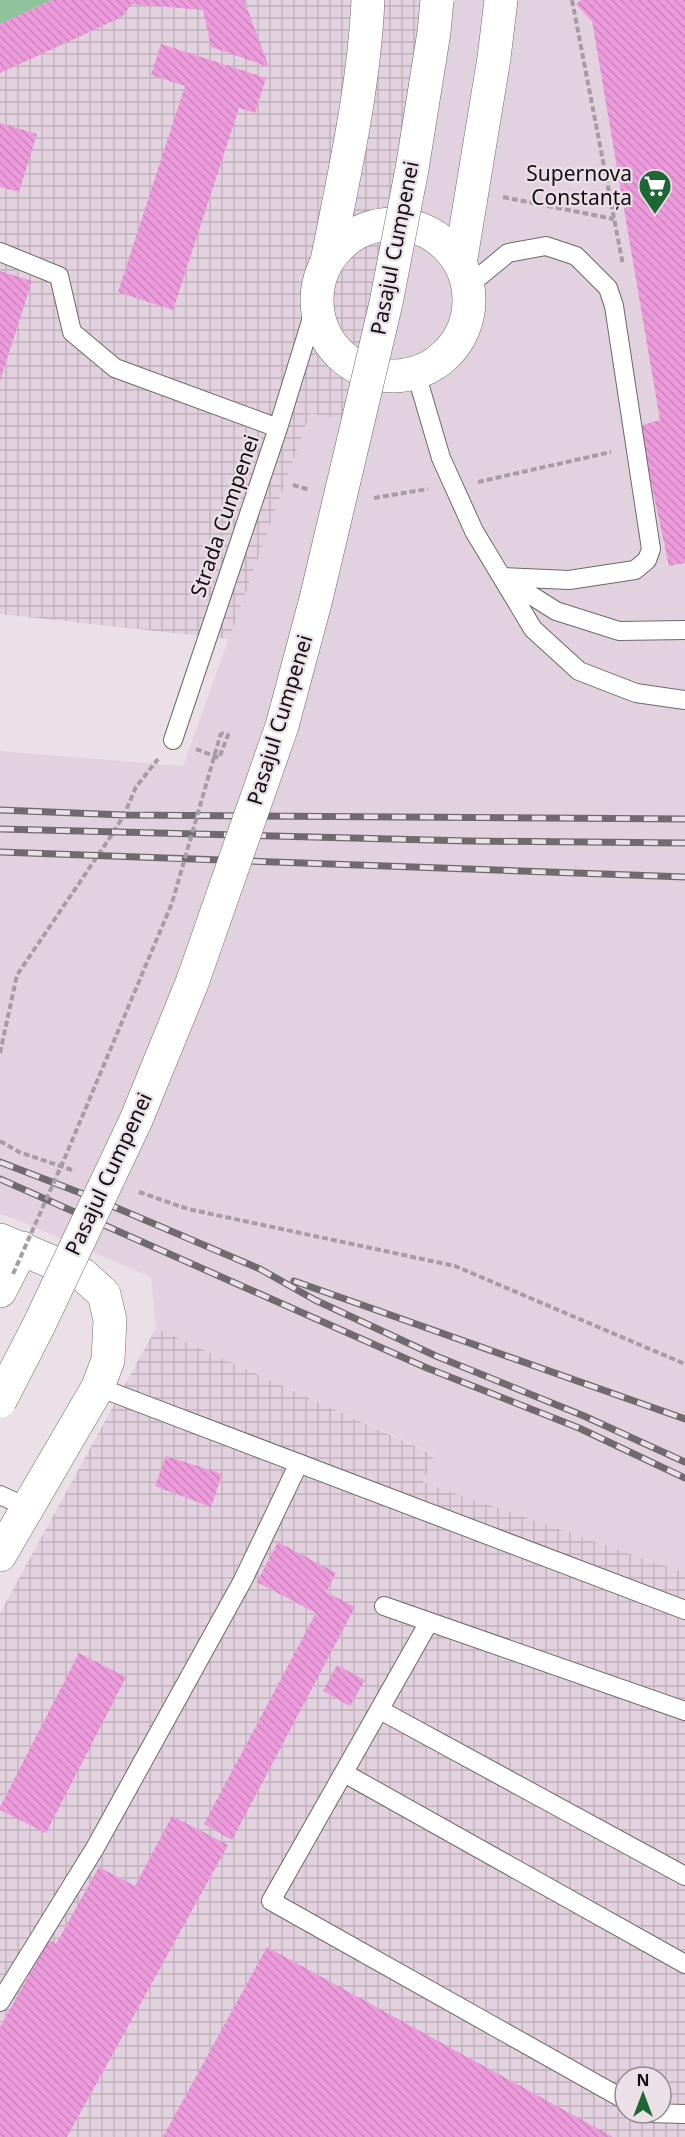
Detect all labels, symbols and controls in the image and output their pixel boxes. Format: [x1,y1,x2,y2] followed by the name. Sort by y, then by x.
[363,159,425,337] street label: Pasajul Cumpenei
[526,159,632,211] place label: Supernova Constanța
[637,168,673,215] supermarket icon: Supernova Constanța
[183,431,265,601] street label: Strada Cumpenei
[240,631,318,808] street label: Pasajul Cumpenei
[58,1088,158,1259] street label: Pasajul Cumpenei
[613,2065,673,2125] north arrow
[636,2069,650,2091] text: N

